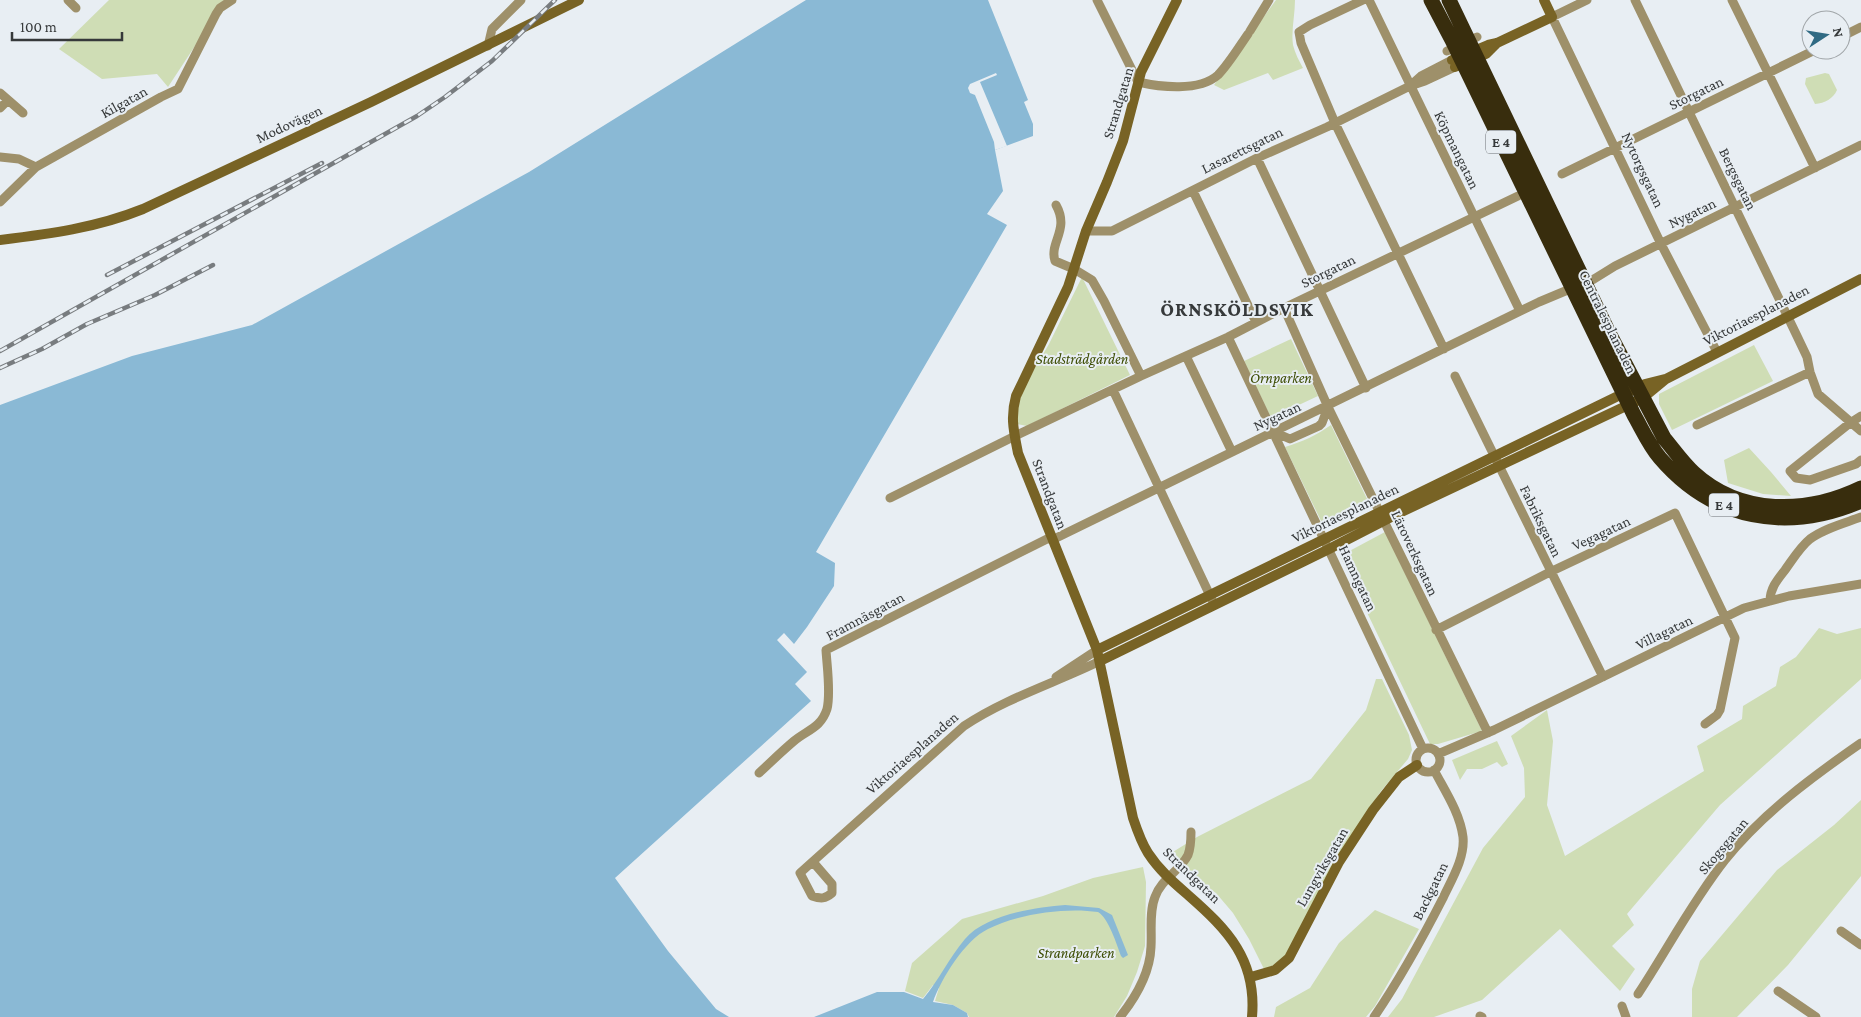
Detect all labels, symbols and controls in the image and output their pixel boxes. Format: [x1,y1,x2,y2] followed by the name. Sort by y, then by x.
[12,10,122,42] scale bar
[1801,10,1851,60] north arrow
[20,19,57,35] text: 100 m
[1830,26,1848,39] text: N
[1100,65,1137,141] street label: Strandgatan
[1666,73,1726,114] street label: Storgatan
[98,83,150,122] street label: Kilgatan
[254,102,325,147] street label: Modovägen
[1430,108,1483,192] street label: Köpmangatan
[1199,123,1286,178] street label: Lasarettsgatan
[1486,130,1516,154] road number: E 4
[1618,130,1667,211] street label: Nytorgsgatan
[1715,145,1760,213] street label: Bergsgatan
[1666,195,1719,232] street label: Nygatan
[1298,251,1358,292] street label: Storgatan
[1575,268,1640,377] street label: Centralesplanaden
[1700,281,1812,350] street label: Viktoriaesplanaden
[1160,298,1314,320] district label: ÖRNSKÖLDSVIK
[1036,351,1129,368] park label: Stadsträdgården
[1250,370,1312,387] park label: Örnparken
[1251,398,1304,435] street label: Nygatan
[1028,457,1071,532] street label: Strandgatan
[1289,480,1401,547] street label: Viktoriaesplanaden
[1516,482,1565,560] street label: Fabriksgatan
[1709,494,1739,516] road number: E 4
[1387,508,1442,599] street label: Läroverksgatan
[1569,513,1633,554] street label: Vegagatan
[1335,542,1380,614] street label: Hamngatan
[823,589,907,644] street label: Framnäsgatan
[1633,611,1695,653] street label: Villagatan
[863,709,962,798] street label: Viktoriaesplanaden
[1695,815,1752,878] street label: Skogsgatan
[1293,825,1352,910] street label: Lungviksgatan
[1159,844,1224,907] street label: Strandgatan
[1409,859,1452,923] street label: Backgatan
[1037,945,1115,962] park label: Strandparken

